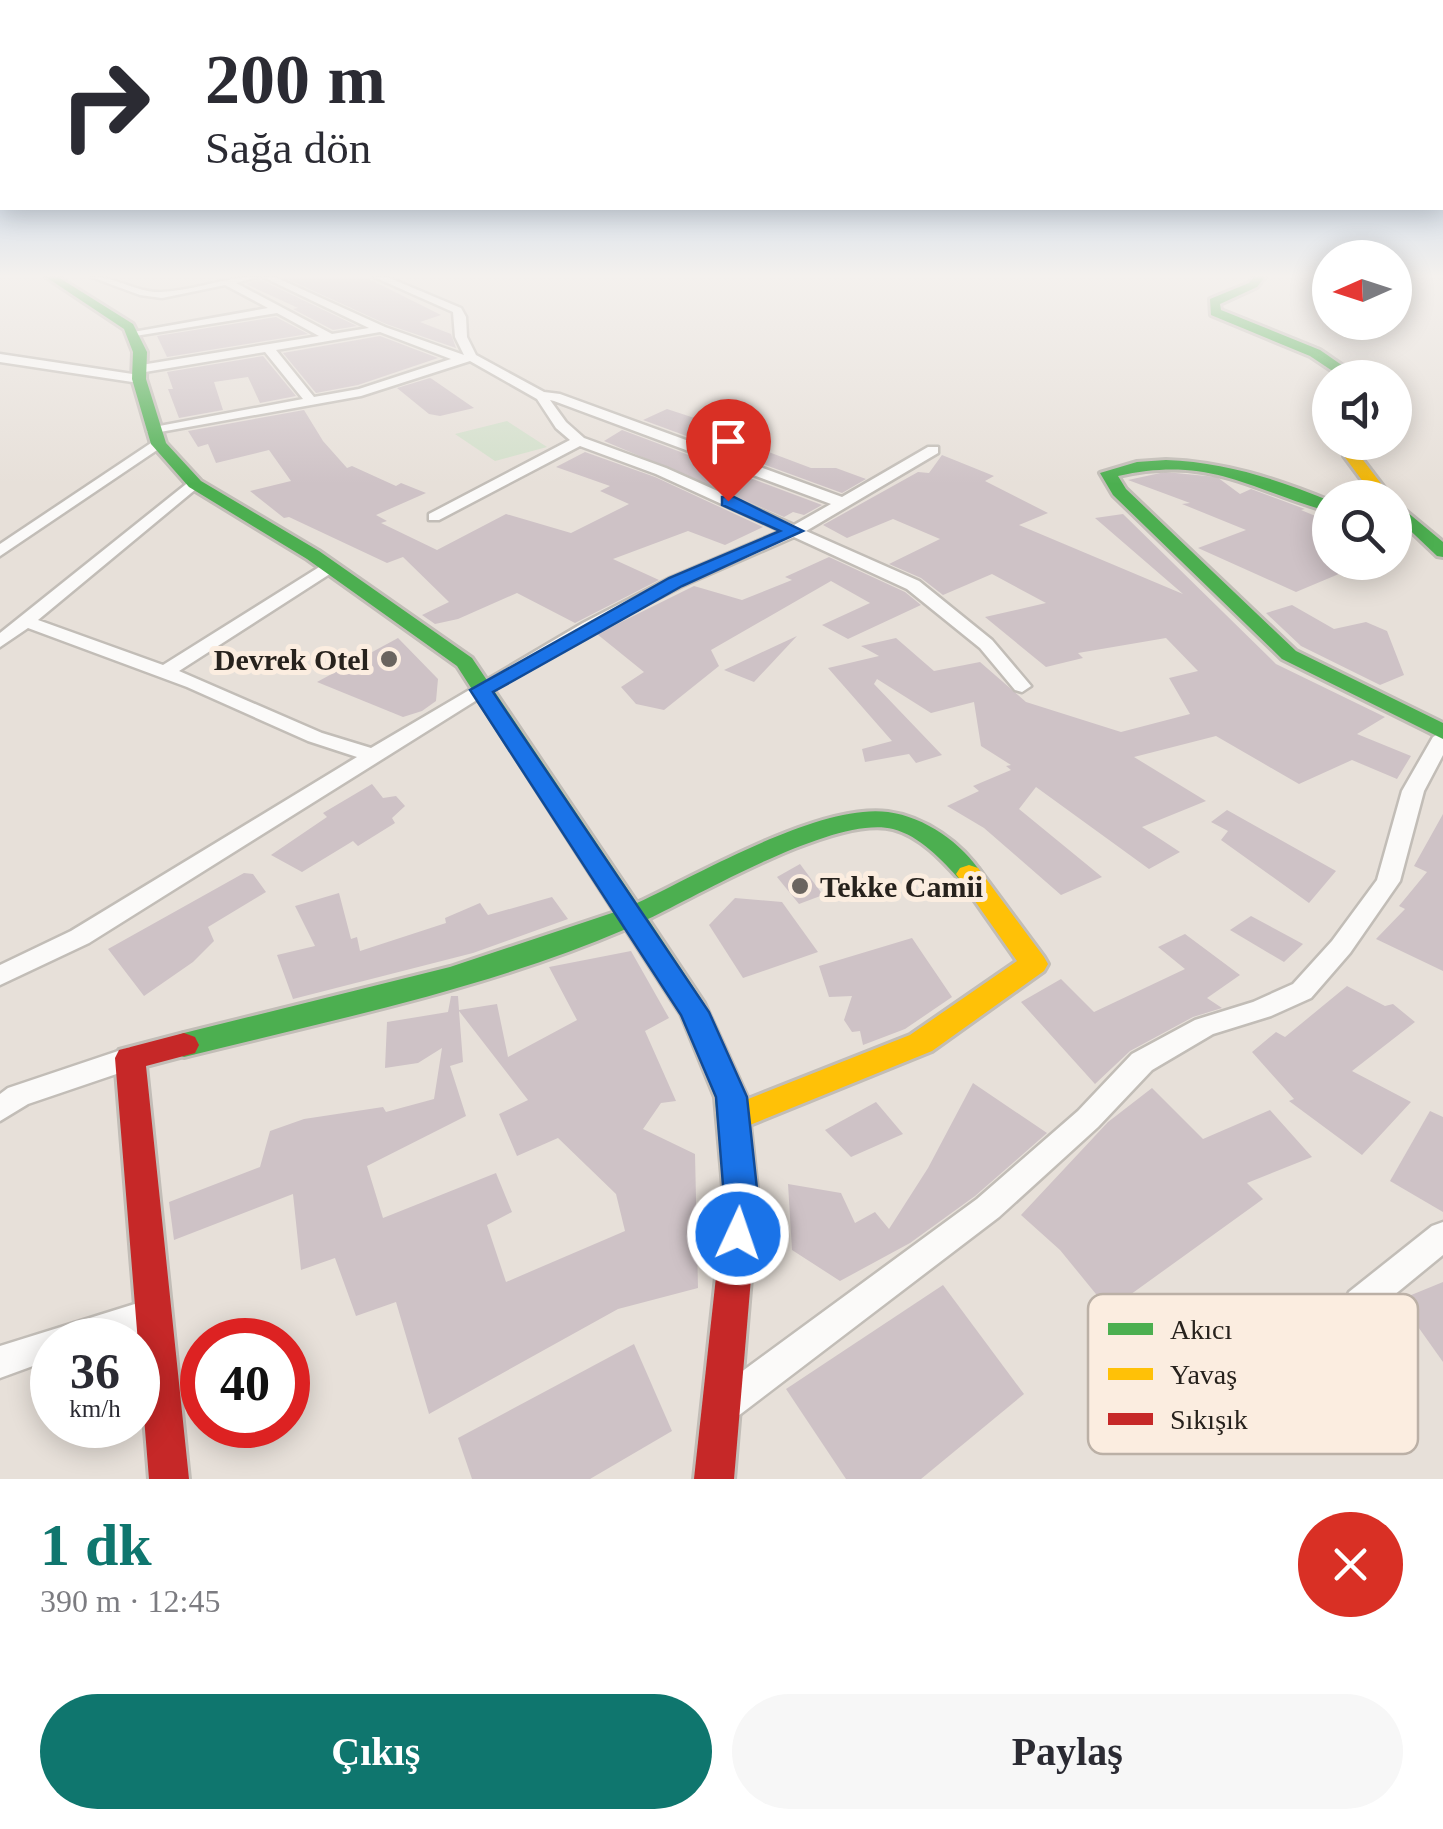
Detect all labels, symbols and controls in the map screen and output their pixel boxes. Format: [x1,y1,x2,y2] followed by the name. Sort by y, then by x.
[40,40,170,170] icon: right
[205,41,386,118] text: 200 m
[205,123,371,173] text: Sağa dön
[1312,240,1412,340] north arrow
[1312,240,1412,580] map controls
[1312,360,1412,460] button: sound
[686,399,771,502] pin
[701,414,756,469] icon: arrive
[1312,480,1412,580] button: search
[214,643,369,676] place label: Devrek Otel
[378,648,400,670] marker: Devrek Otel
[820,870,983,903] place label: Tekke Camii
[789,875,811,897] marker: Tekke Camii
[686,1182,790,1286] position arrow
[1088,1294,1418,1454] legend
[1170,1314,1232,1345] text: Akıcı
[180,1318,310,1448] speed limit sign: 40
[70,1343,120,1399] text: 36
[1170,1359,1237,1390] text: Yavaş
[69,1395,121,1422] text: km/h
[1170,1404,1248,1435] text: Sıkışık
[40,1512,152,1578] text: 1 dk
[1298,1512,1403,1617] button: close
[40,1583,220,1619] text: 390 m · 12:45
[40,1694,712,1809] button: Çıkış
[732,1694,1403,1809] button: Paylaş

